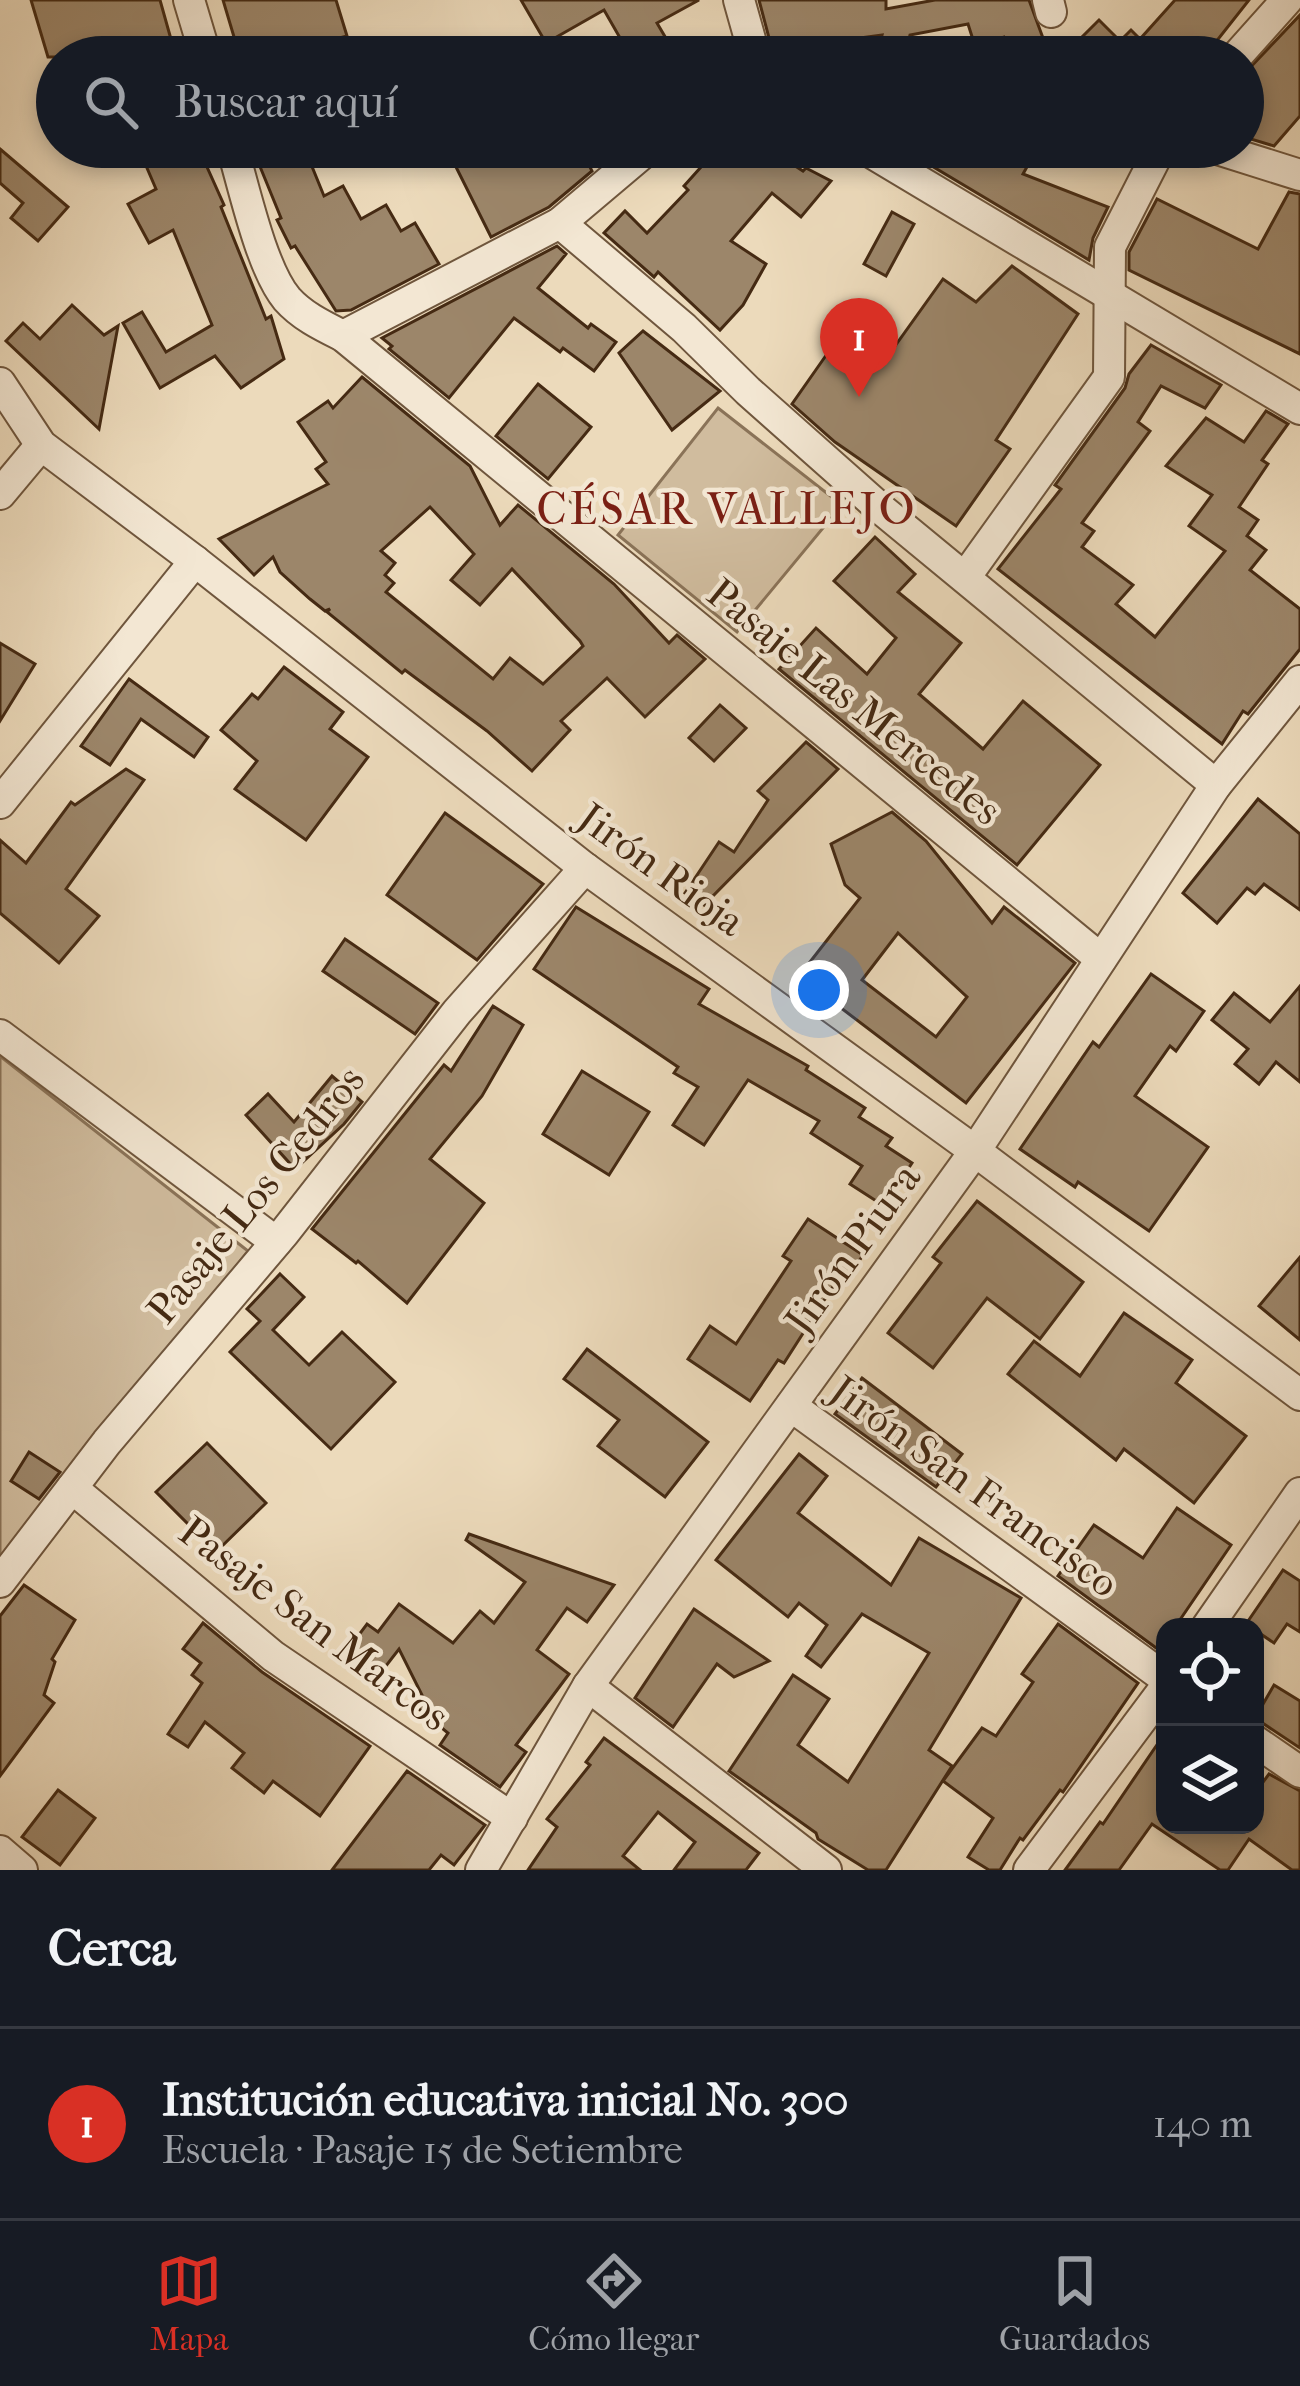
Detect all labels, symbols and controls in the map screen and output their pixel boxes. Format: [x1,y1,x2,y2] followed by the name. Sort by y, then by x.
[36,36,1264,168] search box
[78,69,144,135] icon: search
[174,76,398,129] text: Buscar aquí
[820,298,898,397] pin: 1
[536,482,918,536] district label: CÉSAR VALLEJO
[697,568,1011,836] street label: Pasaje Las Mercedes
[566,792,754,947] street label: Jirón Rioja
[789,960,849,1020] your location
[137,1056,375,1334] street label: Pasaje Los Cedros
[773,1154,931,1346] street label: Jirón Piura
[818,1364,1128,1608] street label: Jirón San Francisco
[169,1507,459,1741] street label: Pasaje San Marcos
[1156,1618,1264,1834] map controls
[1156,1618,1264,1726] button: locate
[1156,1726,1264,1834] button: layers
[48,1918,175,1978] text: Cerca
[162,2074,849,2127] text: Institución educativa inicial No. 300
[80,2101,94,2147] text: 1
[1153,2101,1252,2147] text: 140 m
[162,2127,683,2173] text: Escuela · Pasaje 15 de Setiembre
[150,2248,228,2359] tab: Mapa
[528,2248,699,2359] tab: Cómo llegar
[999,2248,1150,2359] tab: Guardados

